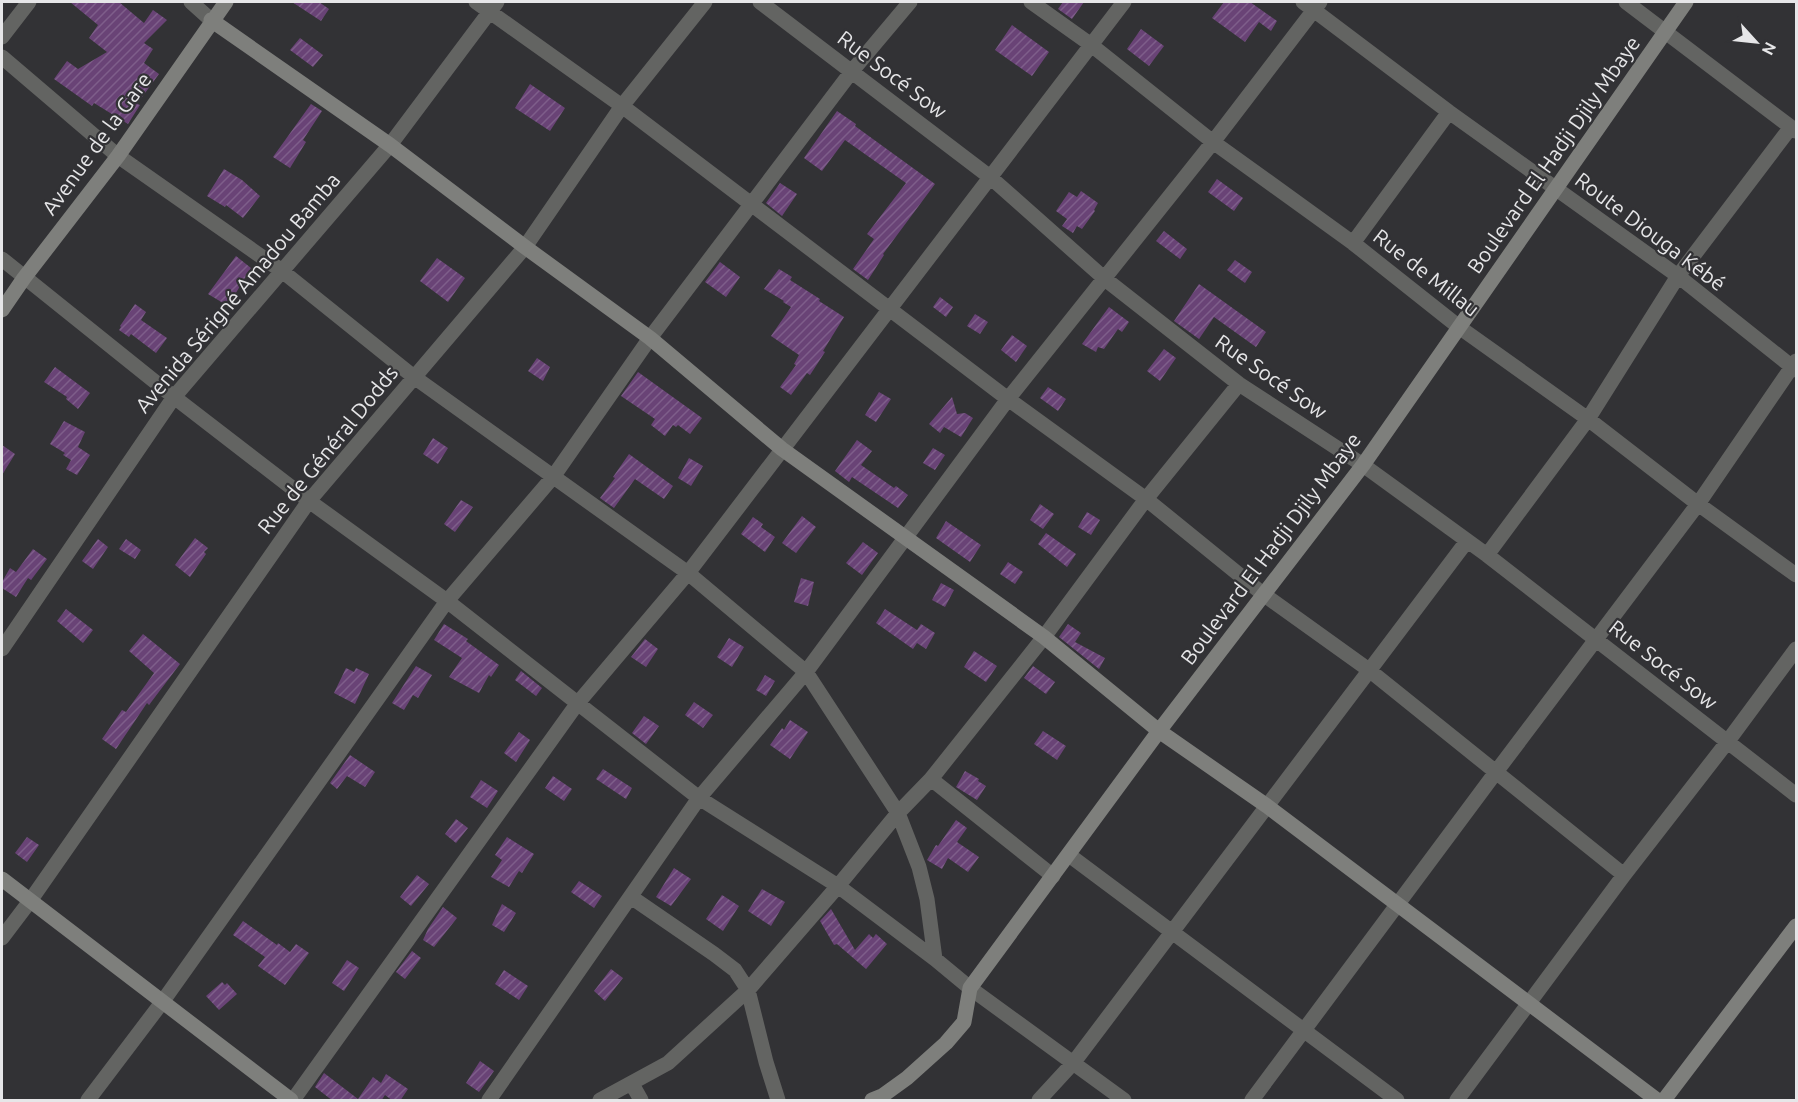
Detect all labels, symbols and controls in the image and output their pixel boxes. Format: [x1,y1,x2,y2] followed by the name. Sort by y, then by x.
[1726,12,1786,72] north arrow
[833,25,952,123] street label: Rue Socé Sow
[1462,31,1644,278] street label: Boulevard El Hadji Djily Mbaye
[1759,39,1780,58] text: N
[37,68,156,219] street label: Avenue de la Gare
[1571,167,1730,295] street label: Route Diouga Kébé
[130,168,345,417] street label: Avenida Sérigné Amadou Bamba
[1369,224,1484,321] street label: Rue de Millau
[1211,329,1332,423] street label: Rue Socé Sow
[252,361,402,538] street label: Rue de Général Dodds
[1175,428,1365,669] street label: Boulevard El Hadji Djily Mbaye
[1605,615,1722,714] street label: Rue Socé Sow

